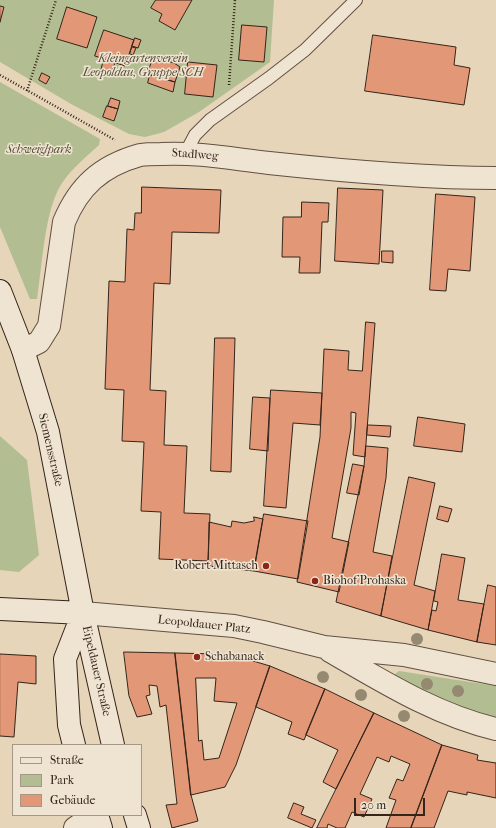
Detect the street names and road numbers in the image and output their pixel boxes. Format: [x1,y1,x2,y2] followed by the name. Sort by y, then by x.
[171,146,219,164] street label: Stadlweg
[35,412,65,488] street label: Siemensstraße
[157,613,251,637] street label: Leopoldauer Platz
[79,624,113,718] street label: Eipeldauer Straße

